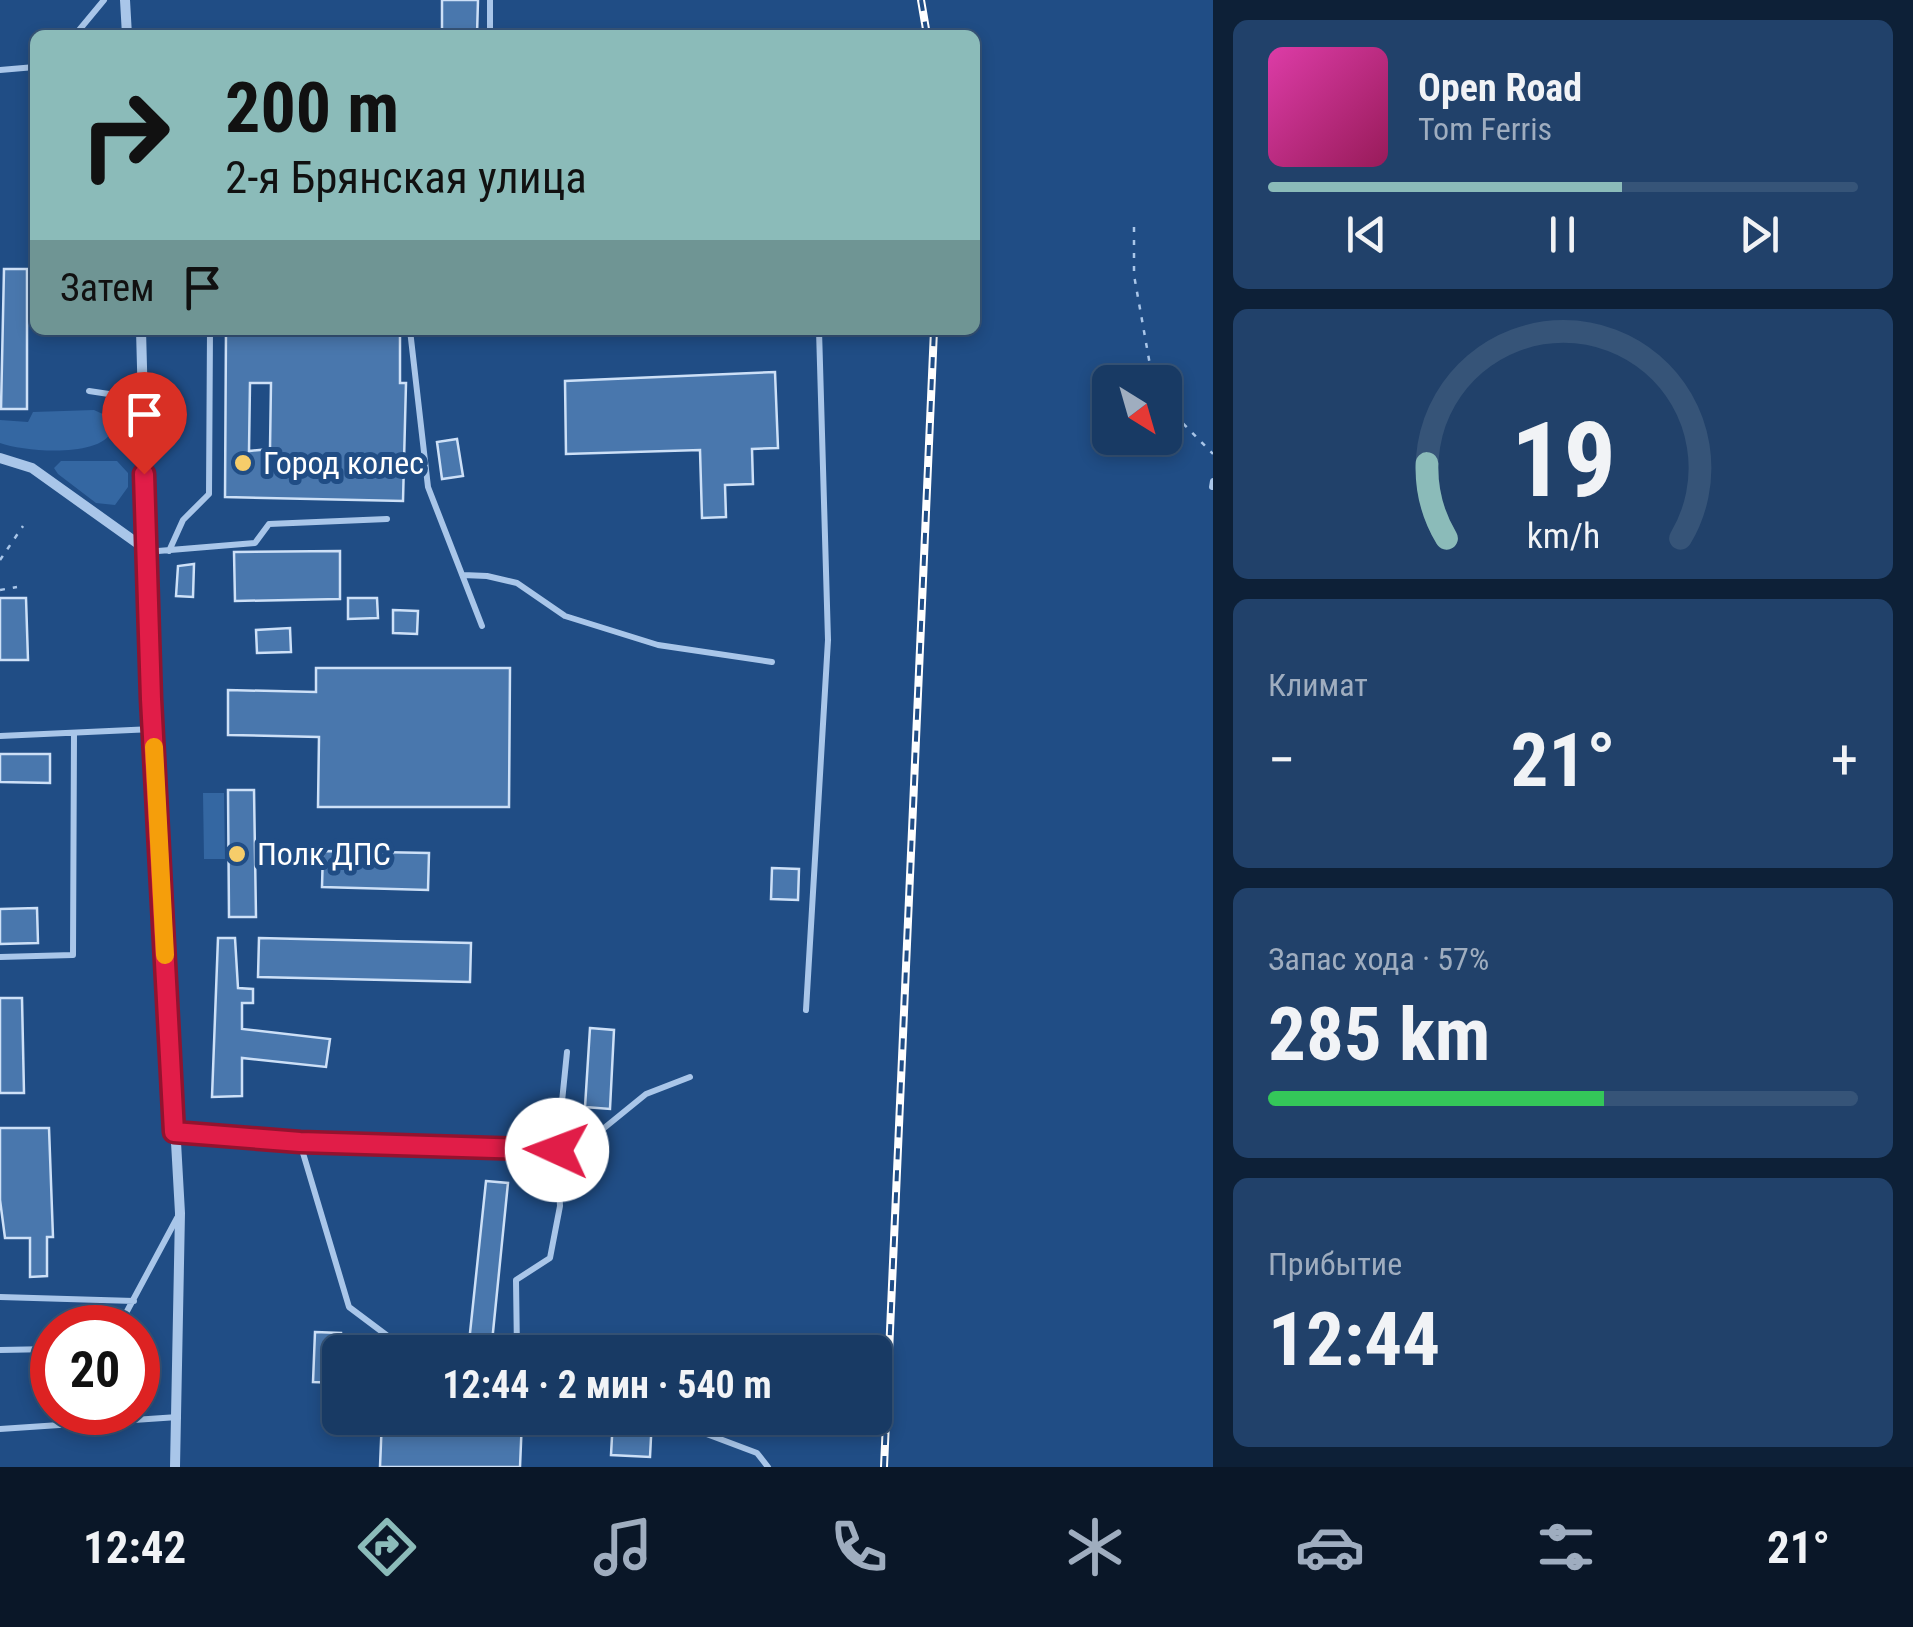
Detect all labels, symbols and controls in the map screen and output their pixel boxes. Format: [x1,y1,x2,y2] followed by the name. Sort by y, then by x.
[1418,66,1582,110] text: Open Road
[225,67,399,149] text: 200 m
[60,70,190,200] icon: right
[1418,110,1552,148] text: Tom Ferris
[225,151,587,204] text: 2-я Брянская улица
[1339,207,1394,262] icon: previous
[1535,207,1590,262] icon: pause
[1732,207,1787,262] icon: next
[175,260,230,315] icon: arrive
[60,266,155,310] text: Затем
[1092,365,1182,455] north arrow
[1092,365,1182,455] map controls
[102,372,187,475] pin
[117,387,172,442] icon: arrive
[1510,400,1616,521] text: 19
[263,444,424,482] place label: Город колес
[232,452,254,474] marker: Город колес
[1526,515,1600,557] text: km/h
[1268,666,1368,704] text: Климат
[1511,716,1616,804] text: 21°
[1268,728,1296,792] text: −
[1831,728,1858,792] text: +
[257,835,391,873] place label: Полк ДПС
[226,843,248,865] marker: Полк ДПС
[1268,940,1489,978] text: Запас хода · 57%
[1268,990,1490,1078] text: 285 km
[505,1098,609,1202] position arrow
[1268,1245,1402,1283] text: Прибытие
[1268,1295,1440,1383] text: 12:44
[30,1305,160,1435] speed limit sign: 20
[442,1363,772,1407] text: 12:44 · 2 мин · 540 m
[352,1512,422,1582] icon: directions
[588,1512,658,1582] icon: music
[824,1512,894,1582] icon: phone
[1060,1512,1130,1582] icon: climate
[1295,1512,1365,1582] icon: car
[1531,1512,1601,1582] icon: filters
[83,1521,186,1574] text: 12:42
[1767,1521,1830,1574] text: 21°

